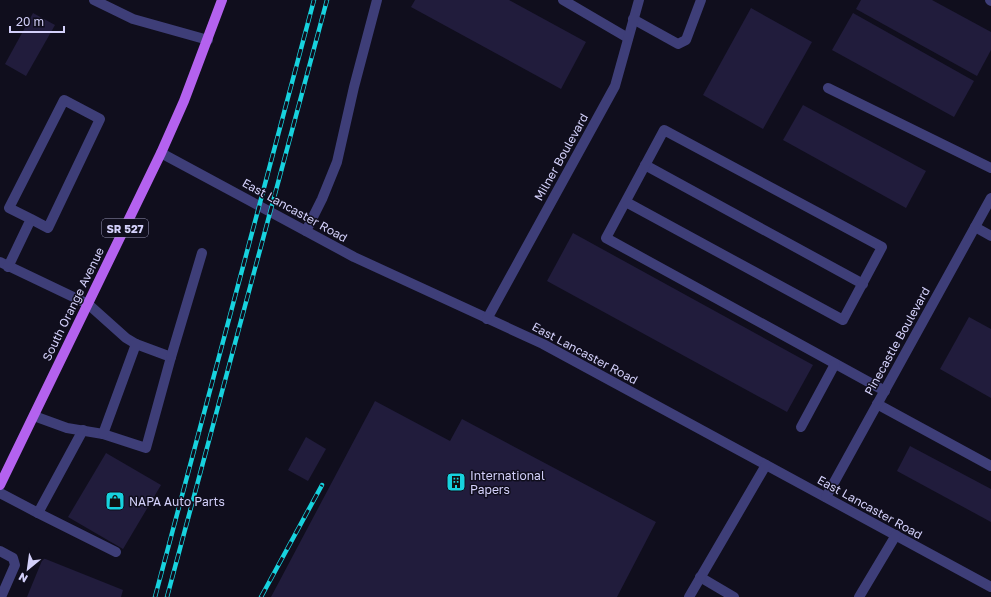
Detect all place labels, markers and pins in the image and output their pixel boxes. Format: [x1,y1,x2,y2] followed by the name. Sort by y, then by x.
[470,468,545,497] place label: International Papers
[445,471,467,493] building icon: International Papers
[104,490,126,512] shop icon: NAPA Auto Parts
[129,494,225,509] place label: NAPA Auto Parts

